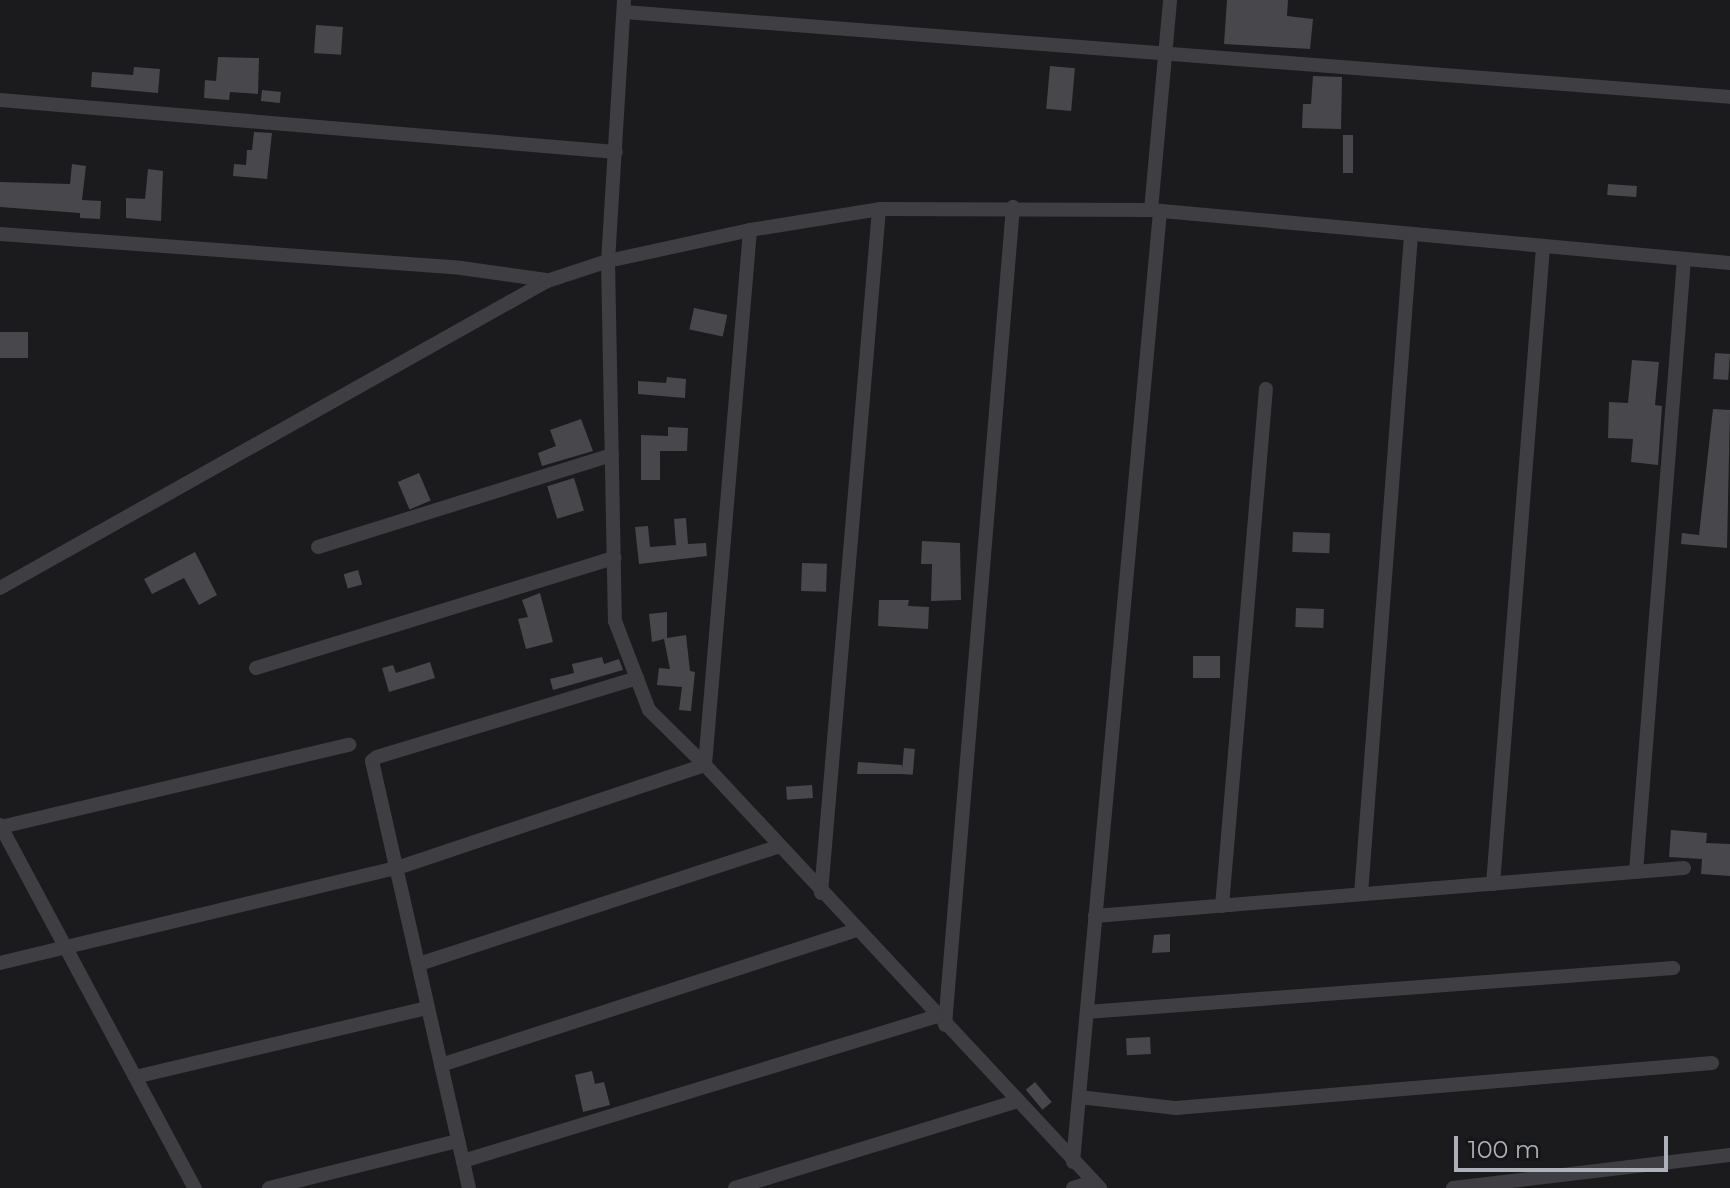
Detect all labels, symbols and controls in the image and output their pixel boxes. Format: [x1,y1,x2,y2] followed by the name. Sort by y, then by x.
[1458,1120,1672,1170] scale bar
[1468,1135,1540,1164] text: 100 m

